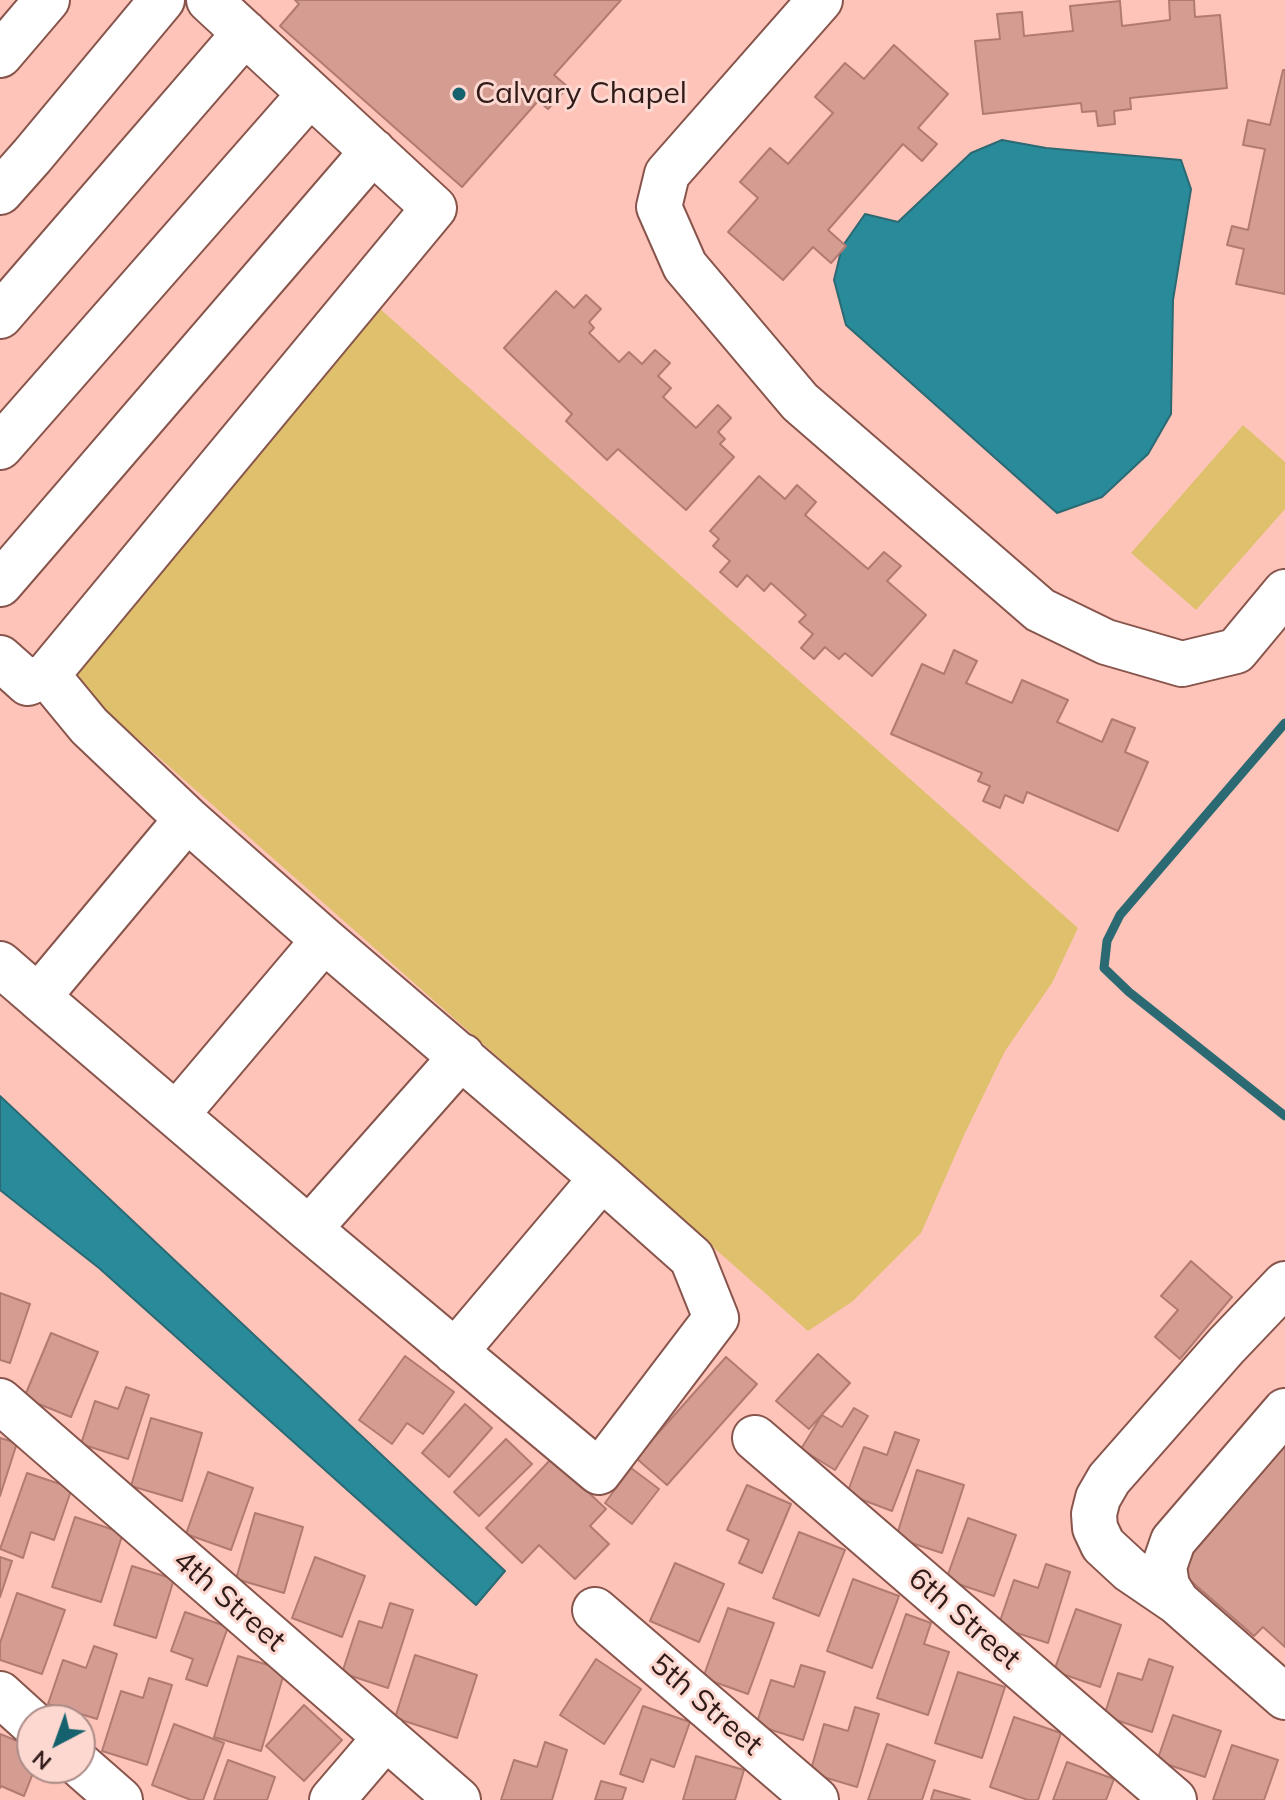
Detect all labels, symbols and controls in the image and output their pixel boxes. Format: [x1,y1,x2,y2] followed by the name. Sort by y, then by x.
[475,76,687,112] place label: Calvary Chapel
[450,85,468,103] marker: Calvary Chapel
[166,1543,292,1659] street label: 4th Street
[901,1561,1027,1677] street label: 6th Street
[643,1647,769,1763] street label: 5th Street
[16,1704,96,1784] north arrow
[26,1745,57,1777] text: N

